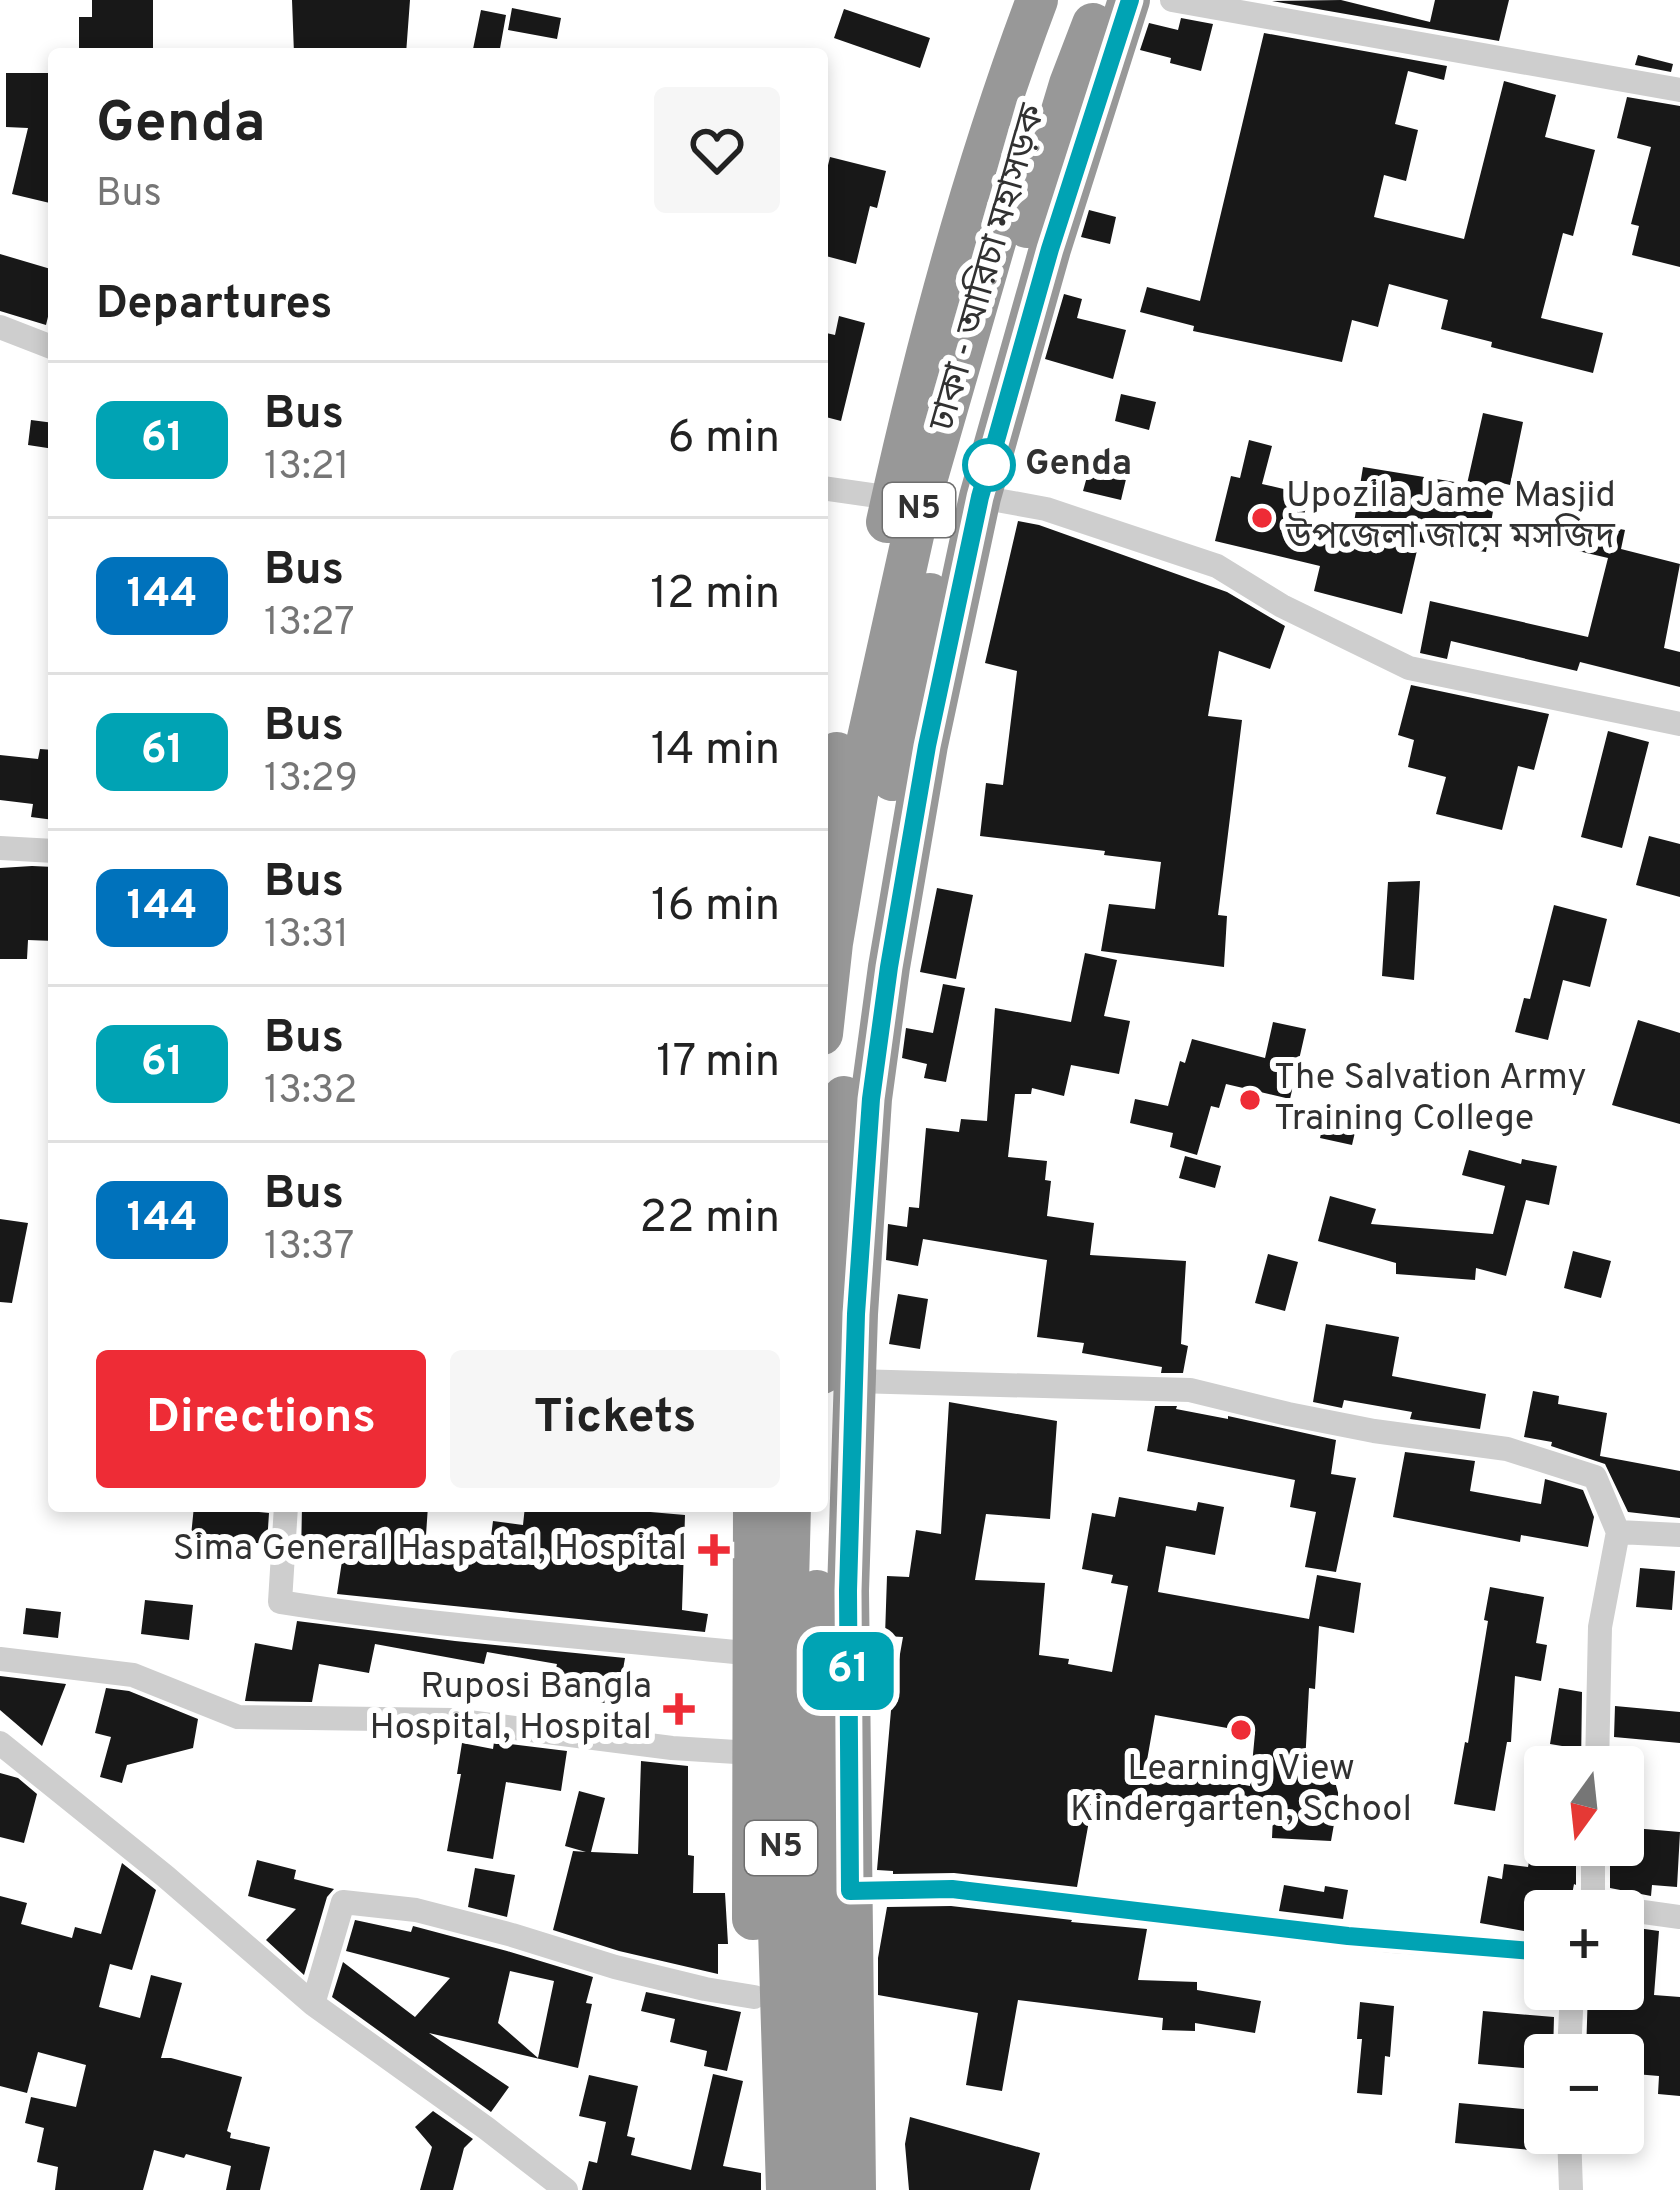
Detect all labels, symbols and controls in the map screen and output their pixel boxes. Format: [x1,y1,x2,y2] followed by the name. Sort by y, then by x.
[654,87,780,213] button: heart
[96,90,265,162] text: Genda
[918,98,1058,437] street label: ঢাকা - আরিচা মহাসড়ক
[96,171,162,220] text: Bus
[96,277,332,334] text: Departures
[264,387,344,444] text: Bus
[668,411,780,468] text: 6 min
[141,413,183,466] text: 61
[964,440,1014,490] marker: Genda
[1025,442,1132,488] place label: Genda
[264,444,349,493] text: 13:21
[1285,474,1616,561] place label: Upozila Jame Masjid উপজেলা জামে মসজিদ
[883,483,955,537] road number: N5
[1249,505,1275,531] marker: Upozila Jame Masjid উপজেলা জামে মসজিদ
[264,543,344,600] text: Bus
[650,567,780,624] text: 12 min
[127,569,197,622] text: 144
[264,600,355,649] text: 13:27
[264,699,344,756] text: Bus
[651,723,780,780] text: 14 min
[141,725,183,778] text: 61
[264,756,358,805] text: 13:29
[264,855,344,912] text: Bus
[651,879,780,936] text: 16 min
[127,881,197,934] text: 144
[264,912,349,961] text: 13:31
[264,1011,344,1068] text: Bus
[656,1035,780,1092] text: 17 min
[141,1037,183,1090] text: 61
[1274,1056,1587,1143] place label: The Salvation Army Training College
[264,1068,357,1117] text: 13:32
[1237,1087,1263,1113] marker: The Salvation Army Training College
[264,1167,344,1224] text: Bus
[639,1191,780,1248] text: 22 min
[127,1193,197,1246] text: 144
[264,1224,354,1273] text: 13:37
[96,1350,426,1488] button: Directions
[450,1350,780,1488] button: Tickets
[173,1527,687,1573] place label: Sima General Haspatal, Hospital
[698,1534,730,1566] marker: Sima General Haspatal, Hospital
[794,1632,902,1710] line badge: 61
[827,1644,869,1697] text: 61
[369,1665,652,1752] place label: Ruposi Bangla Hospital, Hospital
[663,1693,695,1725] marker: Ruposi Bangla Hospital, Hospital
[1228,1717,1254,1743] marker: Learning View Kindergarten, School
[1524,1746,1644,1866] north arrow
[1524,1746,1644,2154] map controls
[1070,1747,1412,1834] place label: Learning View Kindergarten, School
[745,1821,817,1875] road number: N5
[1524,1890,1644,2010] button: +
[1524,2034,1644,2154] button: −

